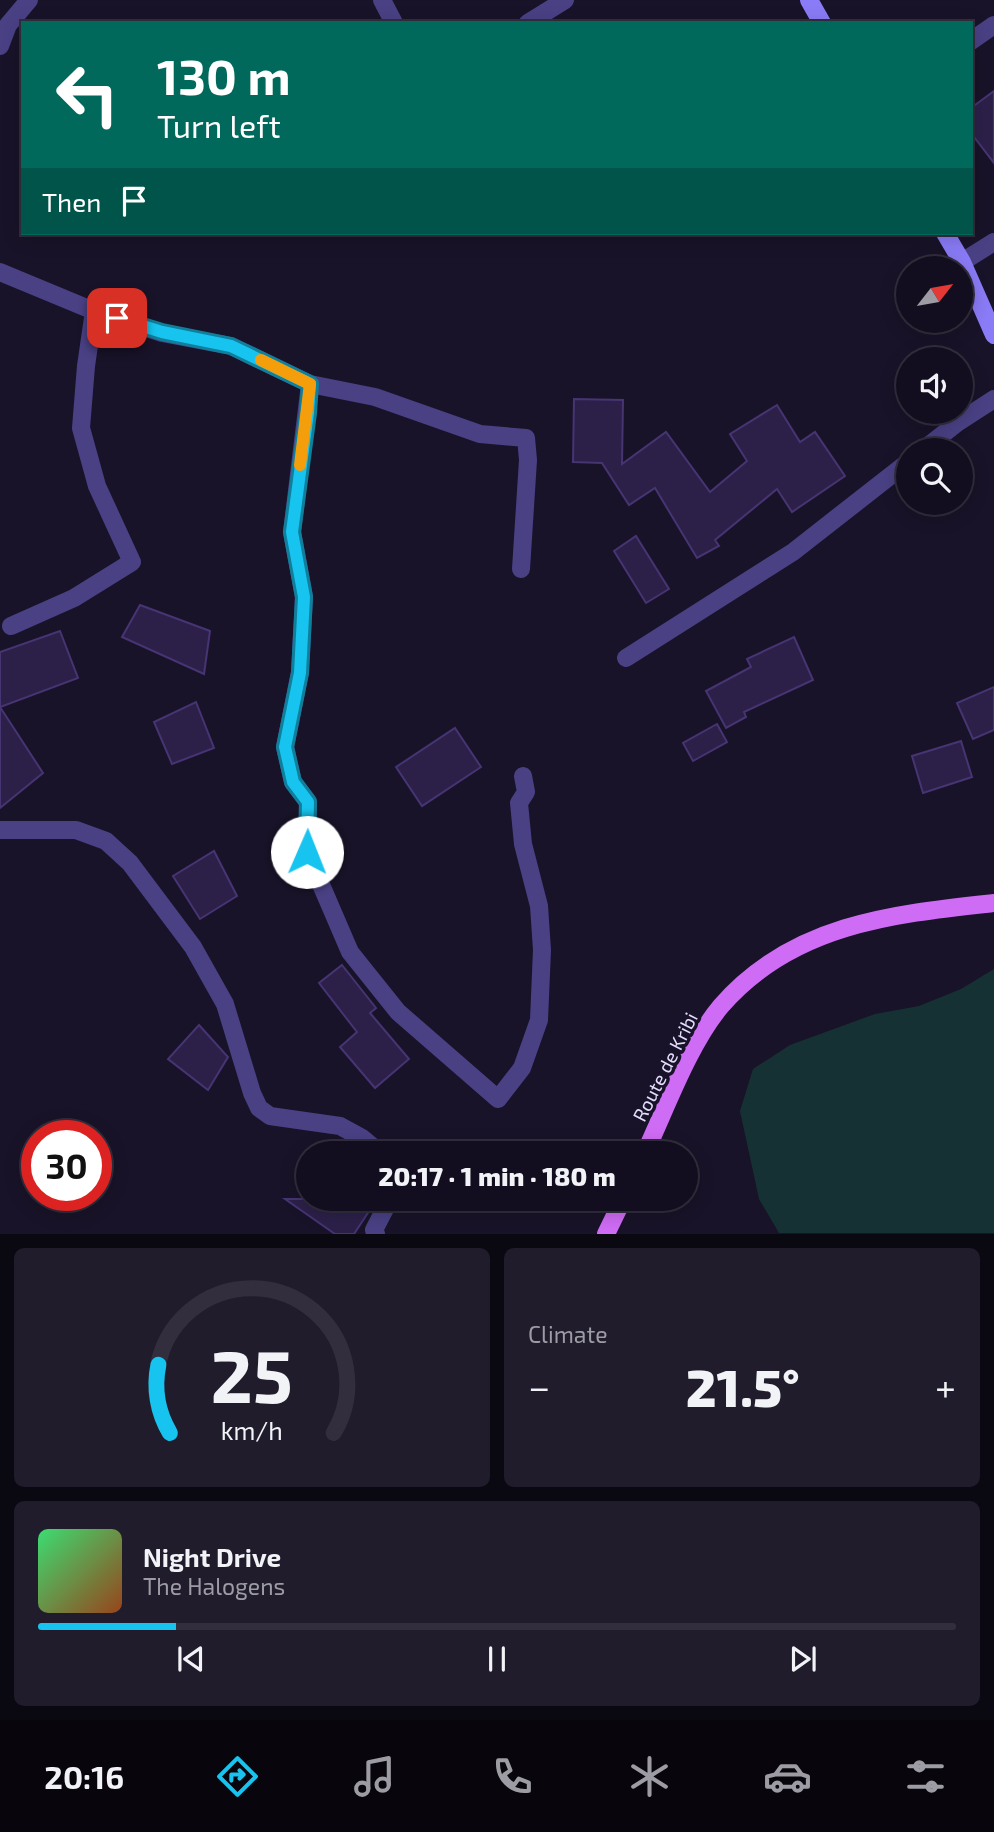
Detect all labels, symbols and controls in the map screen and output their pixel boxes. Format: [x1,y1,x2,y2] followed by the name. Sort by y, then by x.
[157,46,291,105] text: 130 m
[42,49,133,140] icon: left
[157,106,281,144] text: Turn left
[115,182,153,220] icon: arrive
[42,186,101,217] text: Then
[896,256,973,332] north arrow
[896,256,973,515] map controls
[87,288,147,348] pin
[98,299,136,337] icon: arrive
[896,347,973,424] button: sound
[896,438,973,515] button: search
[270,815,344,889] position arrow
[627,1008,702,1125] street label: Route de Kribi
[21,1120,112,1211] speed limit sign: 30
[378,1160,616,1191] text: 20:17 · 1 min · 180 m
[528,1320,608,1348] text: Climate
[211,1331,293,1419] text: 25
[686,1355,800,1417] text: 21.5°
[528,1363,550,1409] text: −
[935,1363,956,1409] text: +
[221,1415,283,1445] text: km/h
[143,1541,281,1572] text: Night Drive
[143,1572,285,1600] text: The Halogens
[172,1640,210,1678] icon: previous
[478,1640,516,1678] icon: pause
[784,1640,822,1678] icon: next
[213,1752,262,1801] icon: directions
[350,1752,399,1801] icon: music
[488,1752,537,1801] icon: phone
[625,1752,674,1801] icon: climate
[763,1752,812,1801] icon: car
[901,1752,950,1801] icon: filters
[44,1757,124,1795] text: 20:16

